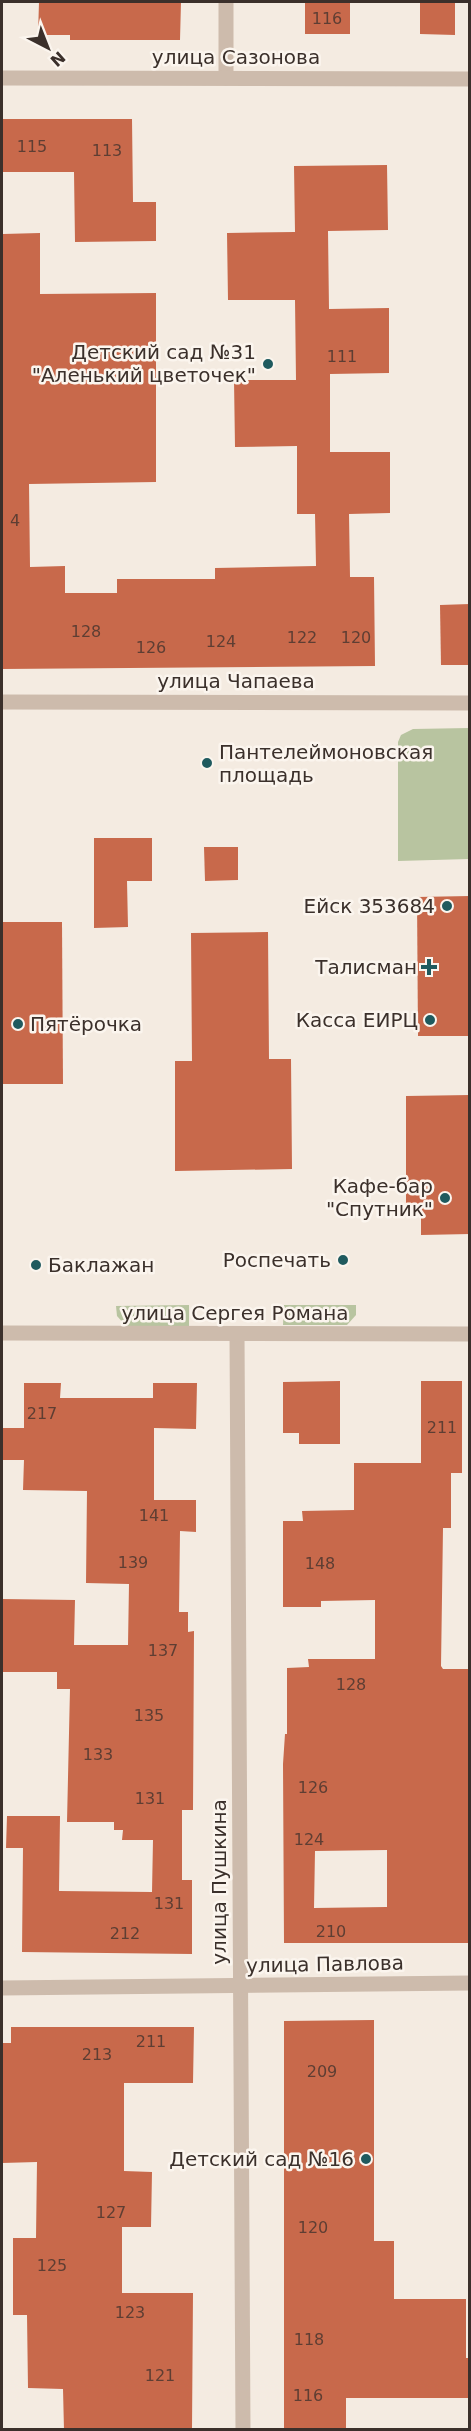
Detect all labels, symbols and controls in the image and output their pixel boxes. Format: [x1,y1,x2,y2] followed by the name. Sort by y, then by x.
[312,9,342,28] house number: 116
[18,18,78,78] north arrow
[152,45,320,69] street label: улица Сазонова
[46,47,69,70] text: N
[17,137,47,156] house number: 115
[92,141,122,160] house number: 113
[32,340,256,387] place label: Детский сад №31 "Аленький цветочек"
[327,347,357,366] house number: 111
[261,357,275,371] marker: Детский сад №31 "Аленький цветочек"
[10,511,20,530] house number: 4
[71,622,101,641] house number: 128
[287,628,317,647] house number: 122
[341,628,371,647] house number: 120
[206,632,236,651] house number: 124
[136,638,166,657] house number: 126
[157,669,315,693] street label: улица Чапаева
[219,740,433,787] place label: Пантелеймоновская площадь
[200,756,214,770] marker: Пантелеймоновская площадь
[304,894,435,918] place label: Ейск 353684
[440,899,454,913] marker: Ейск 353684
[314,955,417,979] place label: Талисман
[422,960,436,974] marker: Талисман
[296,1008,418,1032] place label: Касса ЕИРЦ
[30,1012,142,1036] place label: Пятёрочка
[423,1013,437,1027] marker: Касса ЕИРЦ
[11,1017,25,1031] marker: Пятёрочка
[326,1174,433,1221] place label: Кафе-бар "Спутник"
[438,1191,452,1205] marker: Кафе-бар "Спутник"
[223,1248,331,1272] place label: Роспечать
[48,1253,154,1277] place label: Баклажан
[336,1253,350,1267] marker: Роспечать
[29,1258,43,1272] marker: Баклажан
[122,1301,348,1325] street label: улица Сергея Романа
[27,1404,57,1423] house number: 217
[427,1418,457,1437] house number: 211
[139,1506,169,1525] house number: 141
[118,1553,148,1572] house number: 139
[305,1554,335,1573] house number: 148
[148,1641,178,1660] house number: 137
[336,1675,366,1694] house number: 128
[134,1706,164,1725] house number: 135
[83,1745,113,1764] house number: 133
[298,1778,328,1797] house number: 126
[135,1789,165,1808] house number: 131
[207,1799,231,1965] street label: улица Пушкина
[294,1830,324,1849] house number: 124
[154,1894,184,1913] house number: 131
[316,1922,346,1941] house number: 210
[110,1924,140,1943] house number: 212
[246,1951,404,1977] street label: улица Павлова
[136,2032,166,2051] house number: 211
[82,2045,112,2064] house number: 213
[307,2062,337,2081] house number: 209
[169,2147,354,2171] place label: Детский сад №16
[359,2152,373,2166] marker: Детский сад №16
[96,2203,126,2222] house number: 127
[298,2218,328,2237] house number: 120
[37,2256,67,2275] house number: 125
[115,2303,145,2322] house number: 123
[294,2330,324,2349] house number: 118
[145,2366,175,2385] house number: 121
[293,2386,323,2405] house number: 116

